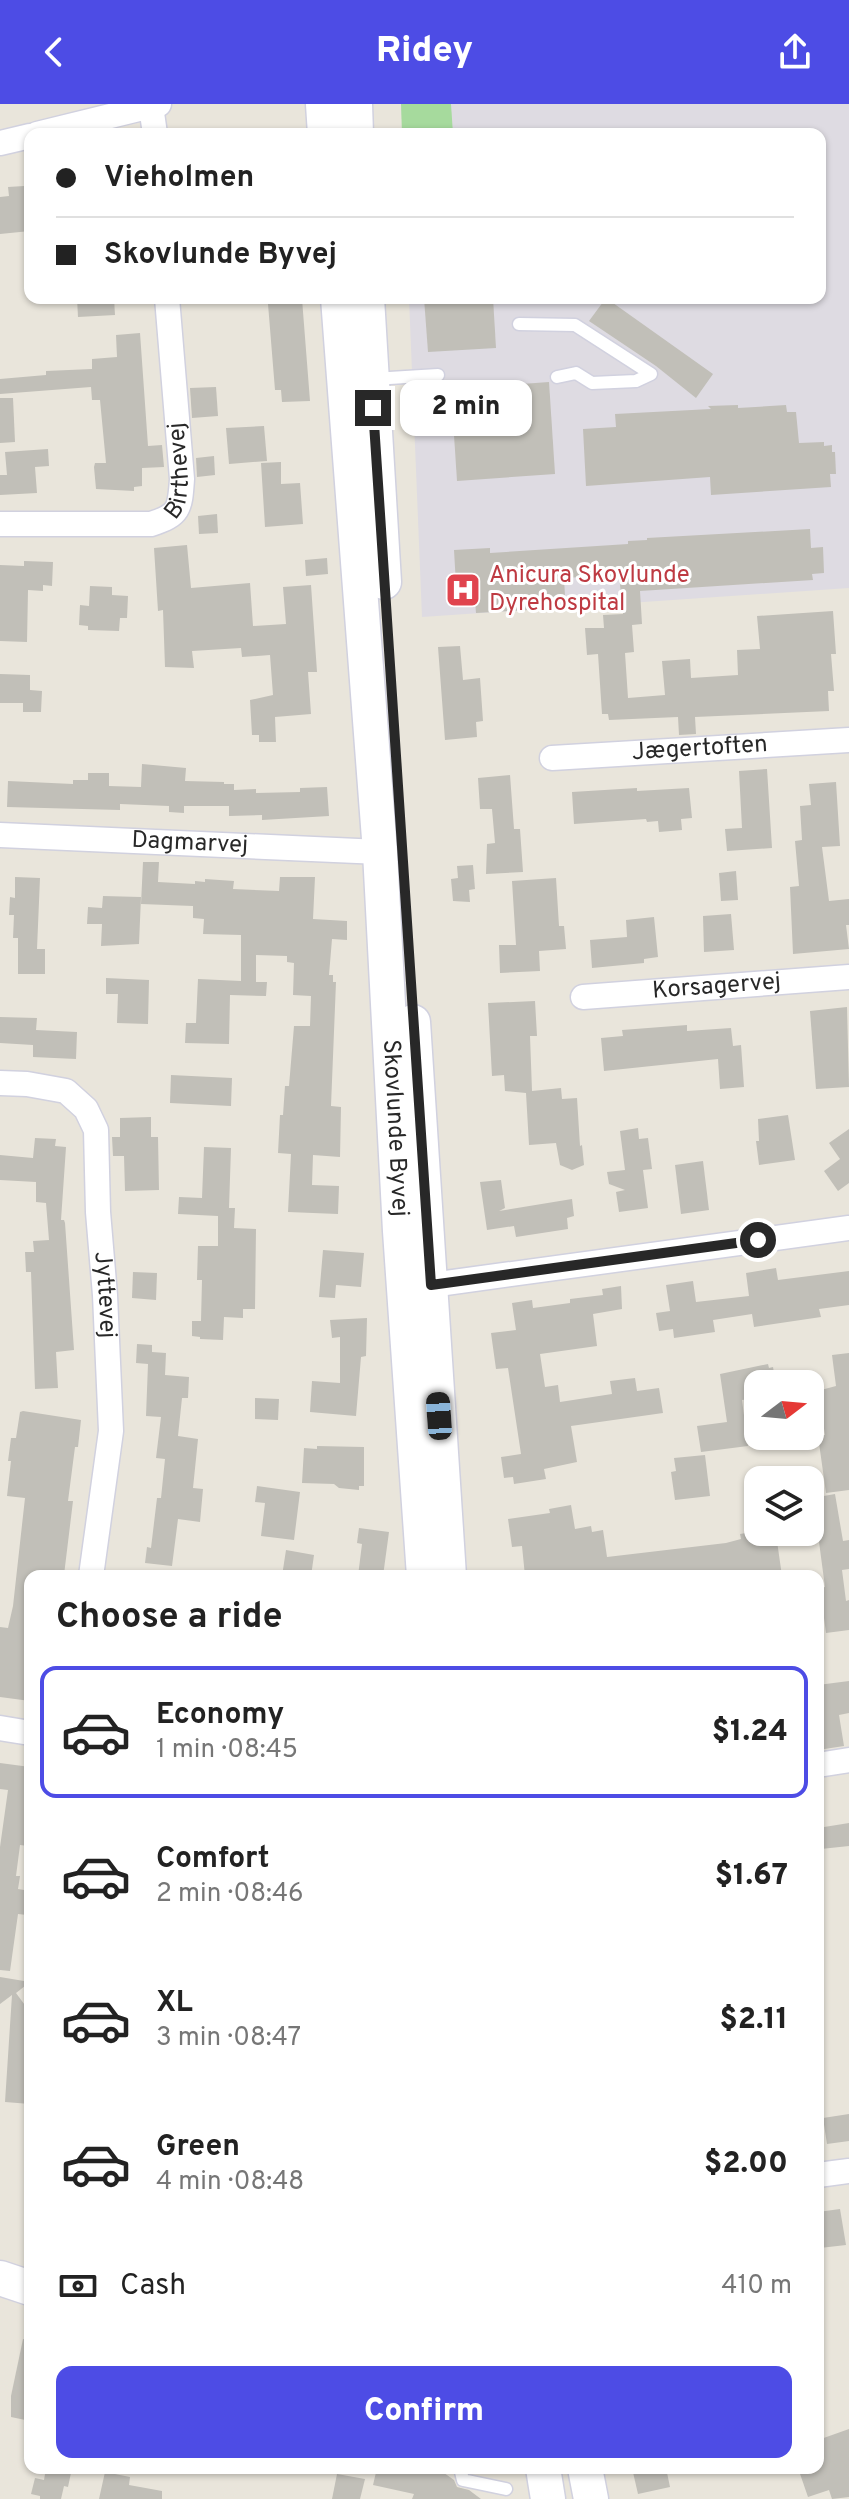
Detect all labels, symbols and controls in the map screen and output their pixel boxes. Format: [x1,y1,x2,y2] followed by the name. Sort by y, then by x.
[376,29,473,75] text: Ridey
[32,30,76,74] icon: back
[773,30,817,74] icon: share
[104,160,254,197] text: Vieholmen
[104,237,337,274] text: Skovlunde Byvej
[401,380,533,436] callout: 2 min
[355,390,391,426] route end
[432,391,500,424] text: 2 min
[159,421,197,526] street label: Birthevej
[489,561,690,619] place label: Anicura Skovlunde Dyrehospital
[444,571,482,609] hospital icon: Anicura Skovlunde Dyrehospital
[631,730,769,768] street label: Jægertoften
[131,826,249,861] street label: Dagmarvej
[651,967,782,1007] street label: Korsagervej
[375,1039,414,1217] street label: Skovlunde Byvej
[740,1222,776,1258] route start
[86,1250,122,1339] street label: Jyttevej
[744,1370,824,1450] north arrow
[744,1370,824,1546] map controls
[425,1391,453,1441] car
[744,1466,824,1546] button: layers
[56,1595,282,1641] text: Choose a ride
[60,1696,132,1768] icon: car
[156,1697,284,1734] text: Economy
[712,1714,788,1751] text: $1.24
[156,1734,298,1767] text: 1 min · 08:45
[60,1840,132,1912] icon: car
[156,1841,269,1878] text: Comfort
[715,1858,788,1895] text: $1.67
[156,1878,304,1911] text: 2 min · 08:46
[60,1984,132,2056] icon: car
[156,1985,193,2022] text: XL
[719,2002,788,2039] text: $2.11
[156,2022,301,2055] text: 3 min · 08:47
[60,2128,132,2200] icon: car
[156,2129,240,2166] text: Green
[704,2146,788,2183] text: $2.00
[156,2166,304,2199] text: 4 min · 08:48
[56,2264,100,2308] icon: cash
[120,2268,186,2305] text: Cash
[721,2270,792,2303] text: 410 m
[56,2366,792,2458] button: Confirm

